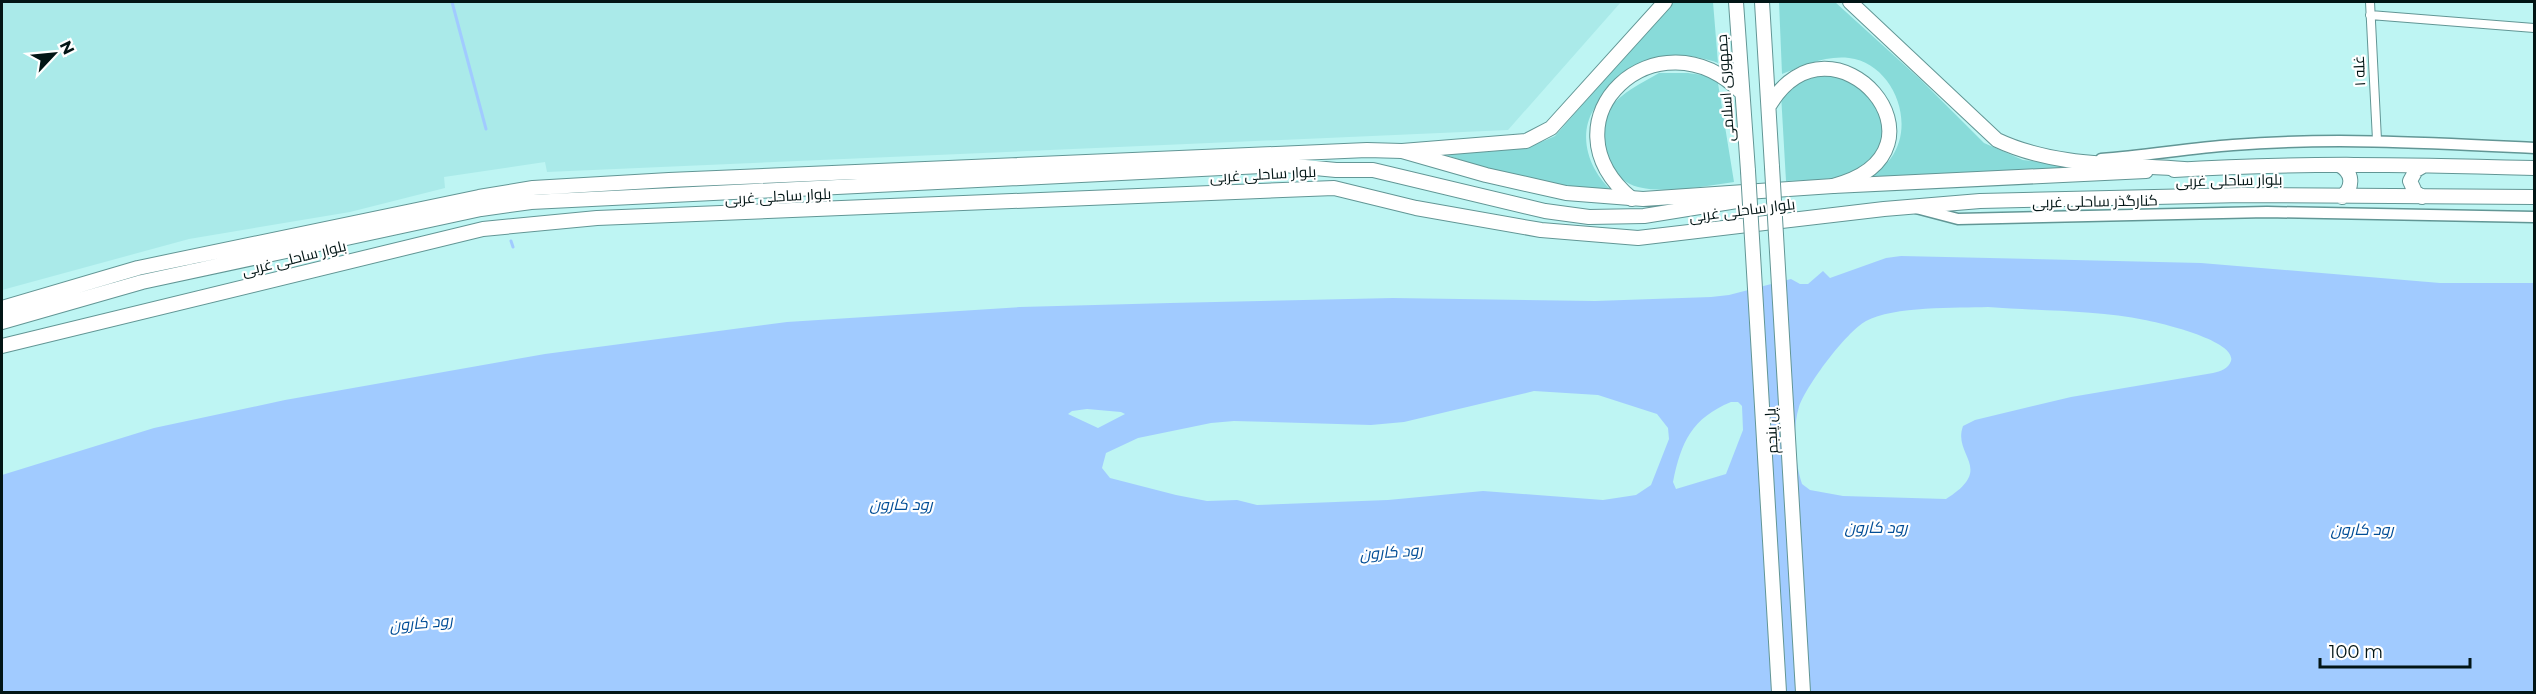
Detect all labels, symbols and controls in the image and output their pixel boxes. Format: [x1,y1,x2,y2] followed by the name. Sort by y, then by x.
[24,24,84,84] north arrow
[1712,34,1739,142] street label: جمهوری اسلامی
[56,38,78,58] text: N
[2349,55,2369,87] street label: غله ۱
[1209,162,1317,187] street label: بلوار ساحلی غربی
[2175,170,2283,191] street label: بلوار ساحلی غربی
[724,184,832,209] street label: بلوار ساحلی غربی
[2032,190,2158,213] street label: کنارگذر ساحلی غربی
[1688,194,1796,227] street label: بلوار ساحلی غربی
[240,236,348,281] street label: بلوار ساحلی غربی
[1760,408,1783,454] street label: پل پنجم
[869,495,934,514] water label: رود کارون
[1844,518,1909,537] water label: رود کارون
[2330,520,2395,539] water label: رود کارون
[1359,540,1425,564] water label: رود کارون
[389,611,455,635] water label: رود کارون
[2320,631,2470,669] scale bar
[2329,641,2383,663] text: 100 m

